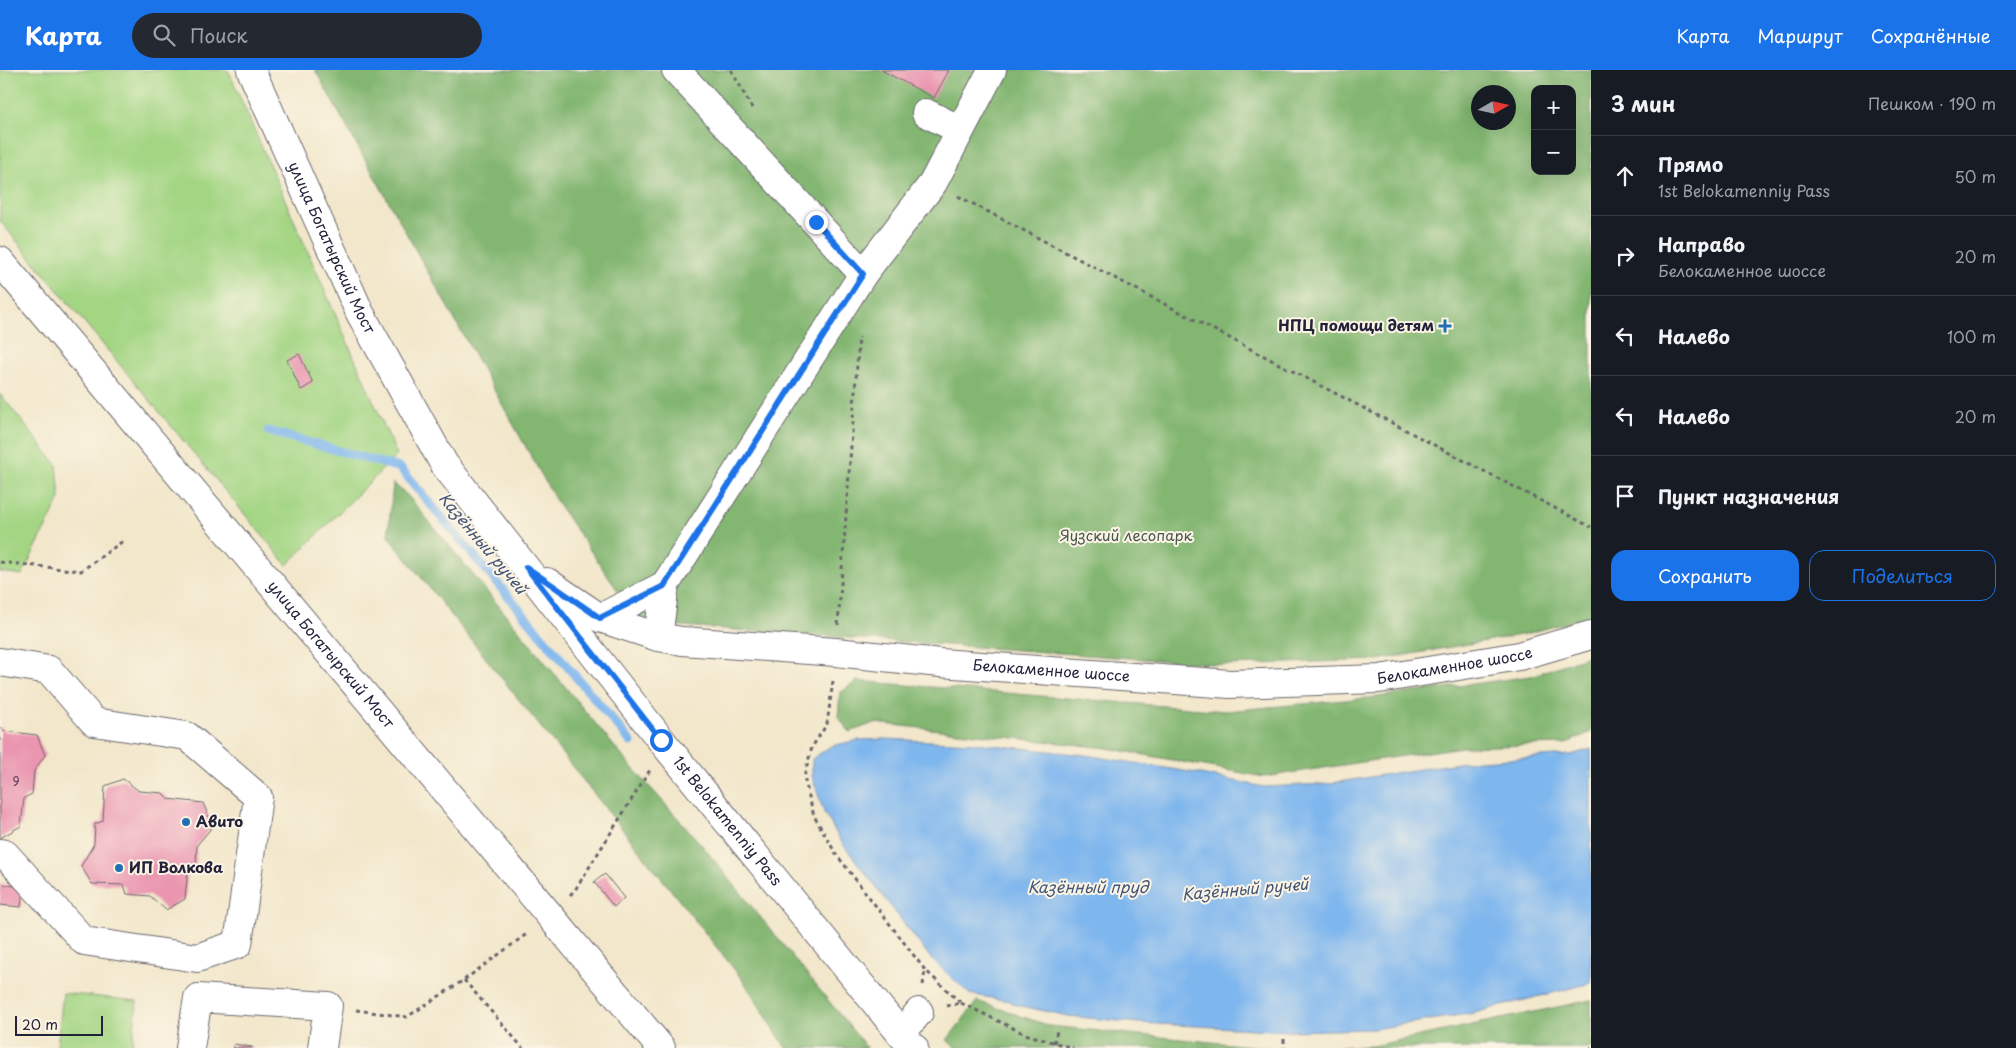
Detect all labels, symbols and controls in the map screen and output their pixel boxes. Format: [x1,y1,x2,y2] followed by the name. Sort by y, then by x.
[132,13,482,58] search box
[25,17,102,53] text: Карта
[150,21,178,49] icon: search
[190,21,248,49] text: Поиск
[1677,22,1729,49] text: Карта
[1757,22,1843,49] text: Маршрут
[1871,22,1991,49] text: Сохранённые
[1471,85,1516,130] north arrow
[1531,85,1576,175] map controls
[1531,85,1576,130] button: +
[1611,87,1675,119] text: 3 мин
[1868,91,1996,115] text: Пешком · 190 m
[1531,130,1576,175] button: −
[1658,150,1723,178] text: Прямо
[283,157,382,338] street label: улица Богатырский Мост
[1611,162,1639,190] icon: ahead
[1955,164,1996,188] text: 50 m
[1658,178,1830,202] text: 1st Belokamenniy Pass
[805,211,828,234] route end
[1658,230,1745,258] text: Направо
[1611,242,1639,270] icon: right
[1955,244,1996,268] text: 20 m
[1658,258,1826,282] text: Белокаменное шоссе
[1278,313,1434,336] place label: НПЦ помощи детям
[1438,319,1452,333] marker: НПЦ помощи детям
[1611,322,1639,350] icon: left
[1658,322,1730,350] text: Налево
[1947,324,1996,348] text: 100 m
[1611,402,1639,430] icon: left
[1658,402,1730,430] text: Налево
[1955,404,1996,428] text: 20 m
[1611,482,1639,510] icon: arrive
[1658,482,1839,510] text: Пункт назначения
[434,486,535,600] water label: Казённый ручей
[1060,523,1192,546] park label: Яузский лесопарк
[1611,550,1799,601] button: Сохранить
[1809,550,1996,601] button: Поделиться
[263,575,401,733] street label: улица Богатырский Мост
[1375,640,1535,689] street label: Белокаменное шоссе
[972,652,1131,687] street label: Белокаменное шоссе
[650,729,673,752] route start
[668,750,788,890] street label: 1st Belokamenniy Pass
[12,772,20,790] house number: 9
[196,809,243,832] place label: Авито
[180,816,192,828] marker: Авито
[129,855,223,878] place label: ИП Волкова
[113,862,125,874] marker: ИП Волкова
[1181,870,1311,905] water label: Казённый ручей
[1028,874,1150,898] water label: Казённый пруд
[15,1013,102,1036] scale bar
[22,1014,58,1035] text: 20 m

